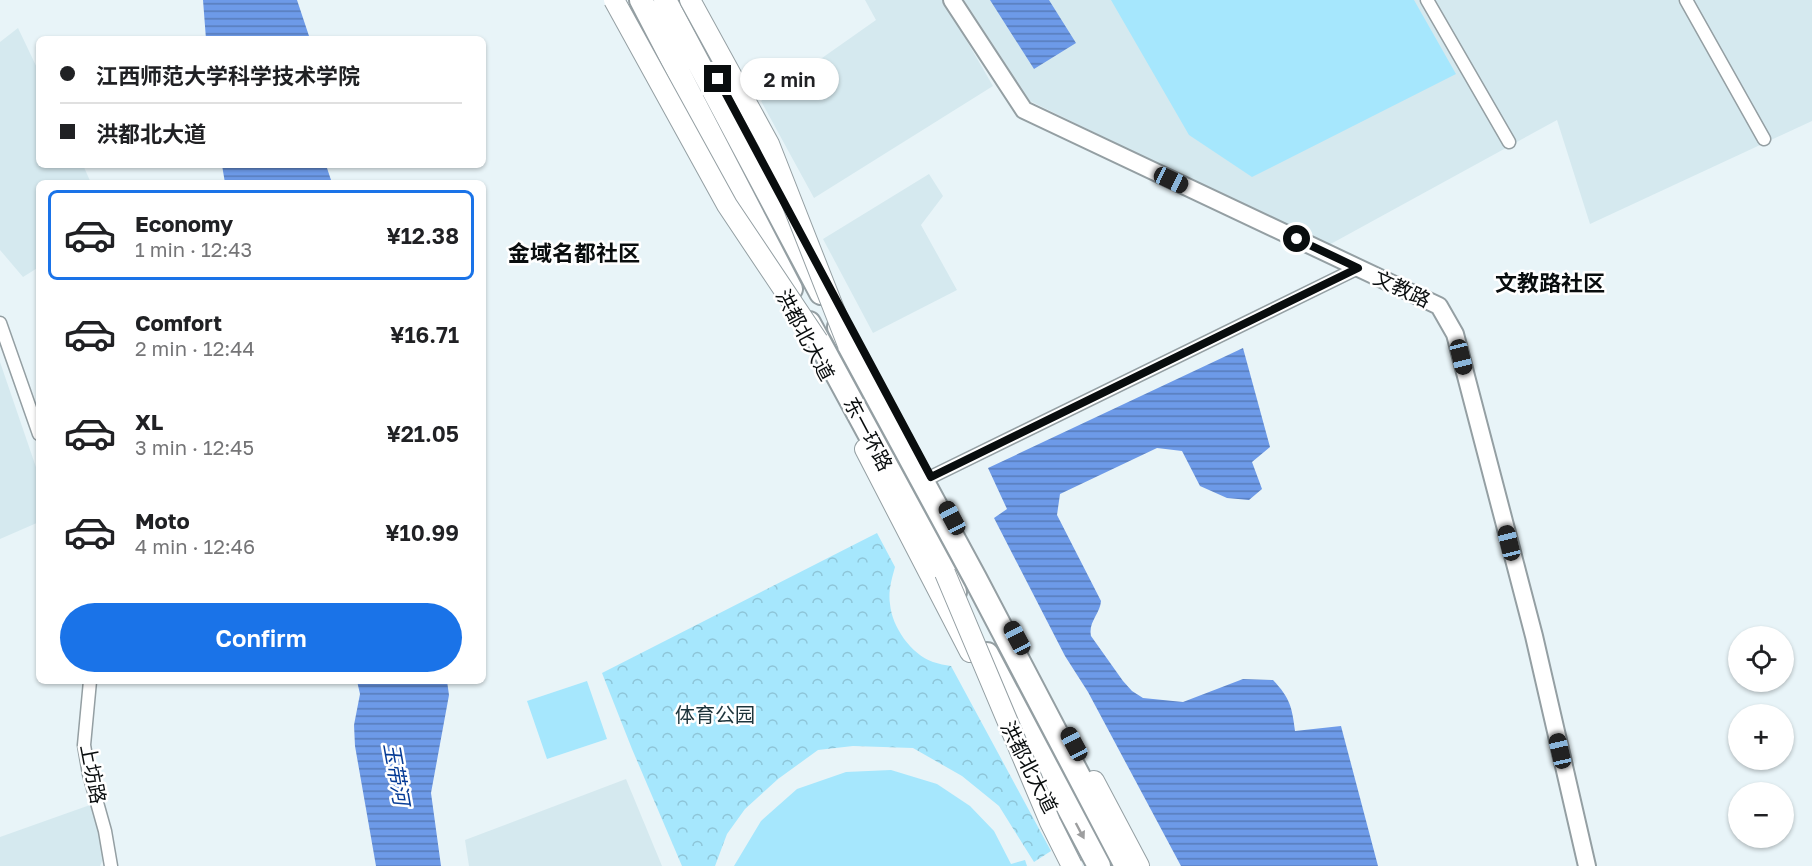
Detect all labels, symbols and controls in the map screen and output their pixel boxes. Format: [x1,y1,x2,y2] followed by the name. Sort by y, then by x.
[739,58,838,100] callout: 2 min
[96,62,360,89] text: 江西师范大学科学技术学院
[704,65,731,92] route end
[764,67,816,91] text: 2 min
[96,120,206,147] text: 洪都北大道
[1151,164,1191,196] car
[63,208,117,262] icon: car
[135,210,233,237] text: Economy
[386,222,459,249] text: ¥12.38
[1283,225,1310,252] route start
[135,237,252,261] text: 1 min · 12:43
[508,239,640,266] district label: 金域名都社区
[1370,265,1435,312] street label: 文教路
[1495,269,1605,296] district label: 文教路社区
[772,285,840,384] street label: 洪都北大道
[63,307,117,361] icon: car
[135,309,222,336] text: Comfort
[390,321,459,348] text: ¥16.71
[135,336,255,360] text: 2 min · 12:44
[1448,337,1474,377] car
[840,393,898,474] street label: 东一环路
[63,406,117,460] icon: car
[135,408,163,435] text: XL
[386,420,459,447] text: ¥21.05
[135,435,254,459] text: 3 min · 12:45
[936,498,968,538] car
[63,505,117,559] icon: car
[135,507,190,534] text: Moto
[385,519,459,546] text: ¥10.99
[1496,523,1522,563] car
[135,534,255,558] text: 4 min · 12:46
[60,603,462,672] button: Confirm
[1001,618,1033,658] car
[1728,626,1794,848] map controls
[1728,626,1794,692] button: locate
[675,702,755,726] park label: 体育公园
[1728,704,1794,770] button: +
[996,717,1063,817] street label: 洪都北大道
[1058,724,1090,764] car
[1547,731,1573,771] car
[379,741,416,811] water label: 玉带河
[76,742,111,806] street label: 上坊路
[1728,782,1794,848] button: −
[1076,823,1085,840] one-way arrow

